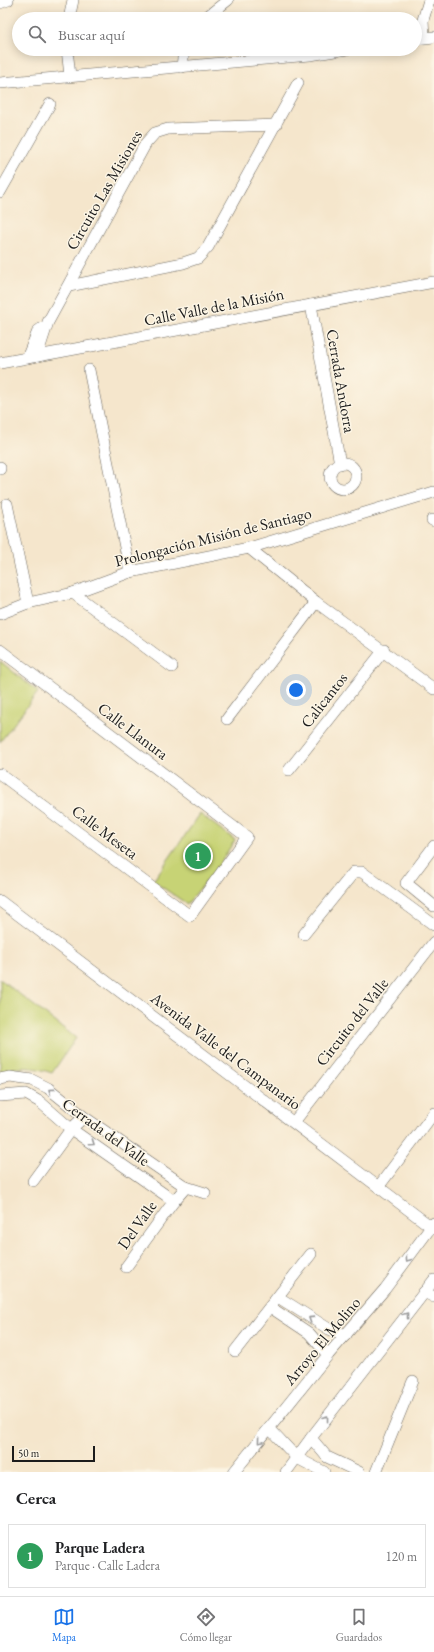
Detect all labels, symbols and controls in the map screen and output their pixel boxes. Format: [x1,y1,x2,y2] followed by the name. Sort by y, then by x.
[12,12,422,56] search box
[26,23,48,45] icon: search
[58,25,125,44] text: Buscar aquí
[61,126,147,254] street label: Circuito Las Misiones
[142,283,286,331] street label: Calle Valle de la Misión
[322,327,361,435] street label: Cerrada Andorra
[112,502,314,572] street label: Prolongación Misión de Santiago
[296,668,352,732] street label: Calicantos
[286,680,306,700] your location
[94,698,173,765] street label: Calle Llanura
[68,800,143,864] street label: Calle Meseta
[185,841,211,871] pin: 1
[311,974,393,1070] street label: Circuito del Valle
[146,987,306,1115] street label: Avenida Valle del Campanario
[49,1089,56,1096] one-way arrow
[58,1093,154,1171] street label: Cerrada del Valle
[88,1138,95,1146] one-way arrow
[113,1197,161,1253] street label: Del Valle
[406,1254,413,1261] one-way arrow
[278,1292,365,1390] street label: Arroyo El Molino
[401,1313,408,1320] one-way arrow
[308,1316,315,1323] one-way arrow
[321,1416,328,1423] one-way arrow
[257,1437,264,1444] one-way arrow
[12,1444,95,1463] scale bar
[18,1446,39,1460] text: 50 m
[16,1487,56,1509] text: Cerca
[55,1538,145,1557] text: Parque Ladera
[27,1548,33,1565] text: 1
[386,1548,417,1565] text: 120 m
[55,1557,160,1574] text: Parque · Calle Ladera
[52,1606,76,1644] tab: Mapa
[180,1606,232,1644] tab: Cómo llegar
[336,1606,382,1644] tab: Guardados

